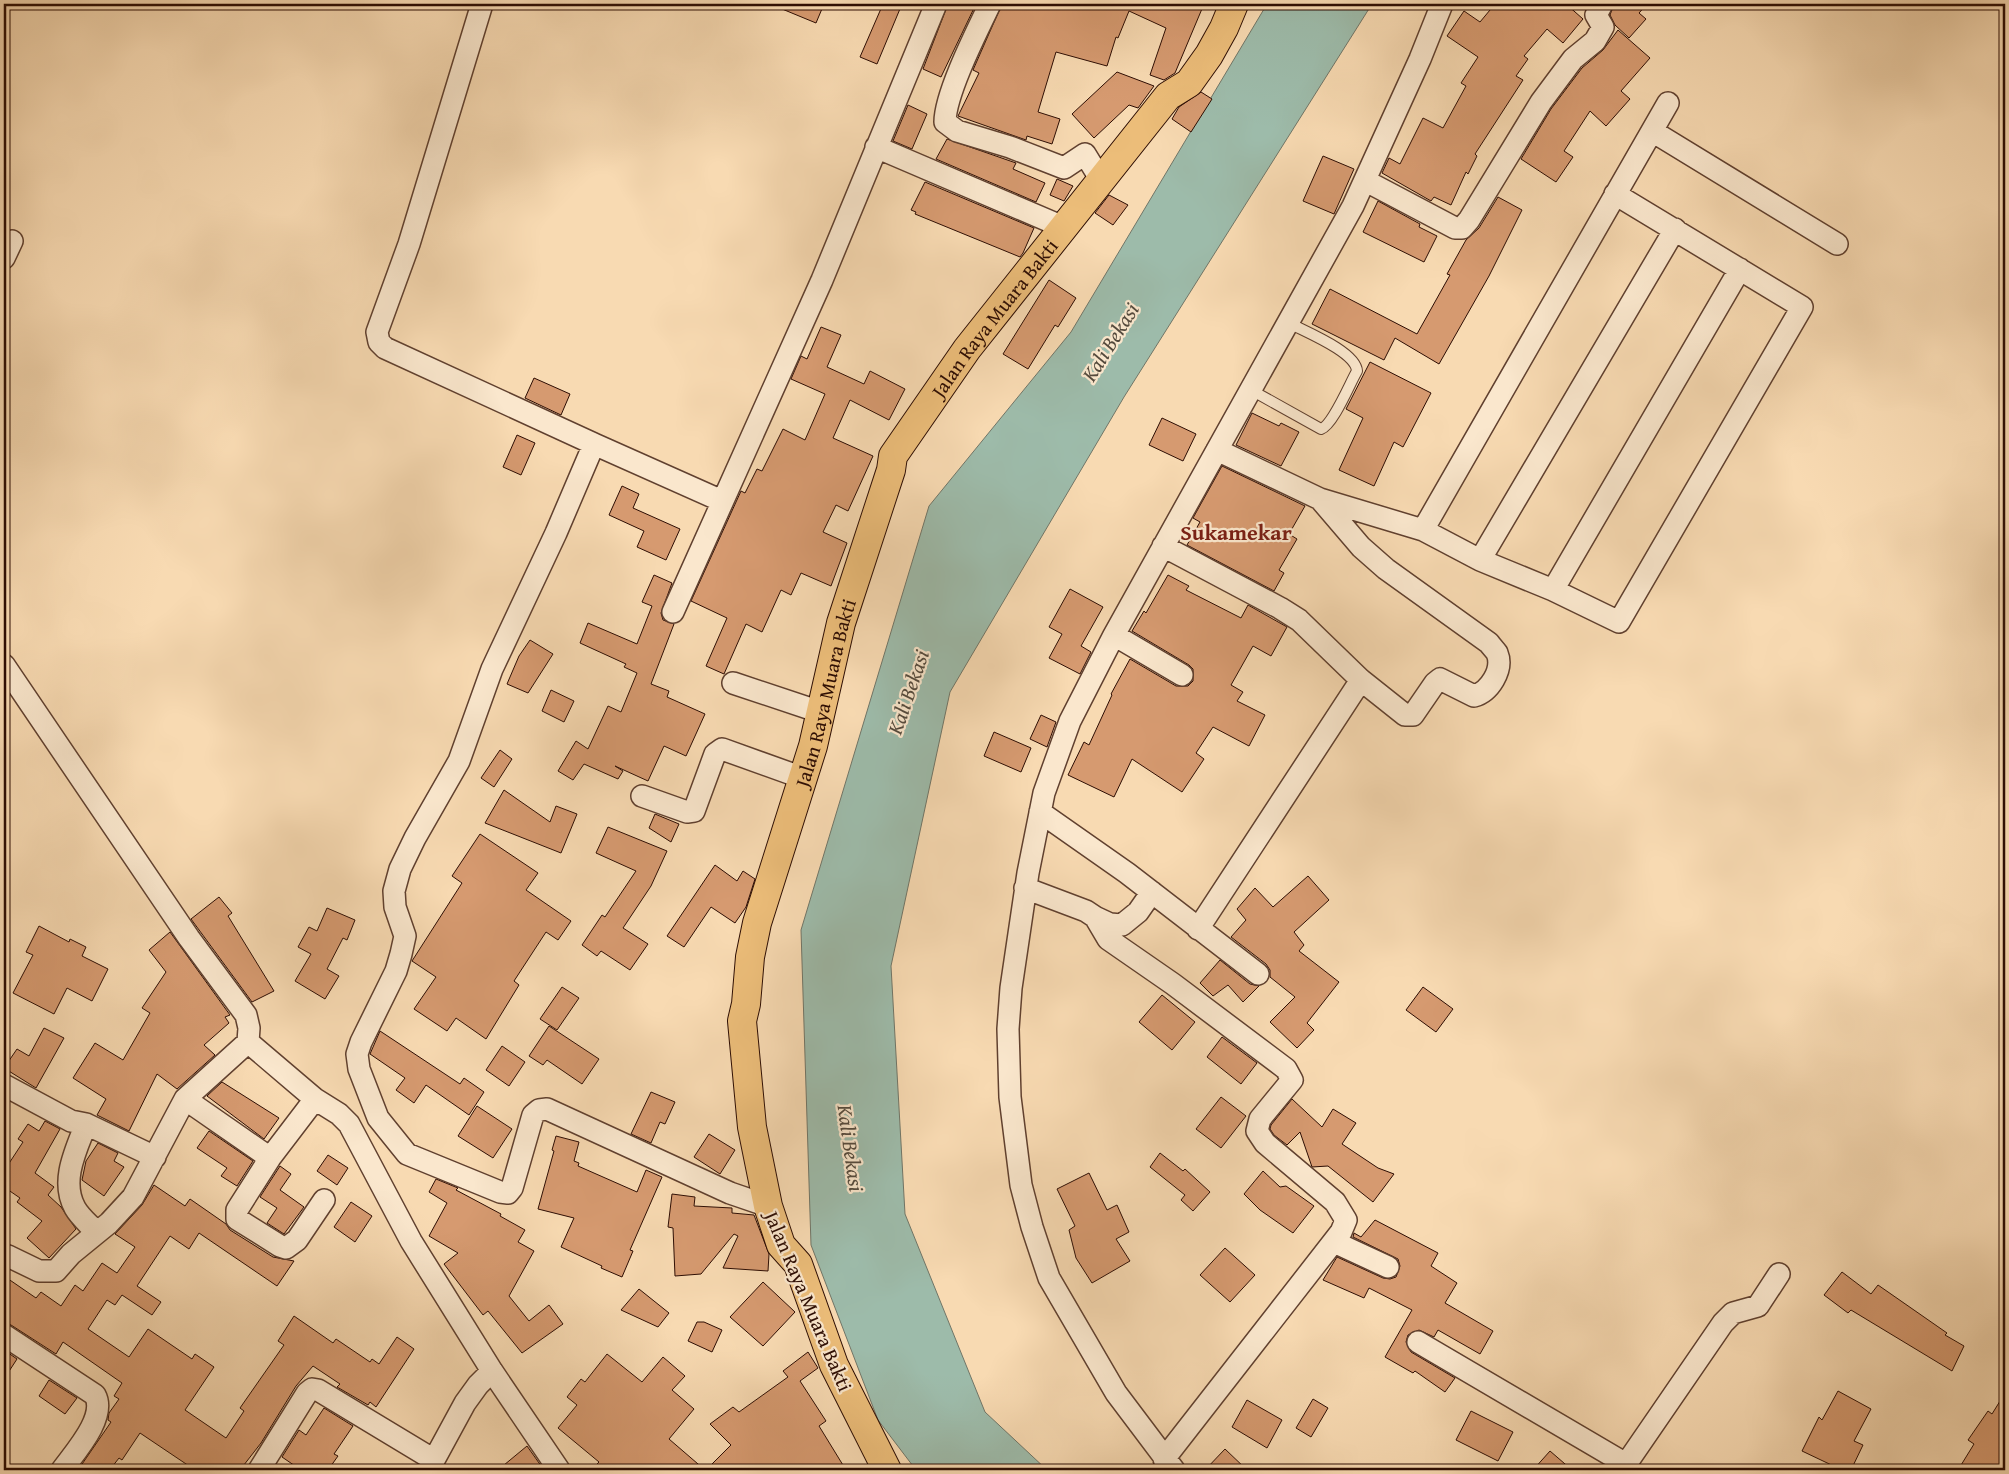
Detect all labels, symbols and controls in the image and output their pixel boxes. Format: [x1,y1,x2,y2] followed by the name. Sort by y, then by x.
[922,232,1064,405] street label: Jalan Raya Muara Bakti
[1073,296,1147,388] water label: Kali Bekasi
[1180,516,1292,548] district label: Sukamekar
[786,594,863,793] street label: Jalan Raya Muara Bakti
[879,645,937,739] water label: Kali Bekasi
[829,1102,873,1194] water label: Kali Bekasi
[757,1204,860,1396] street label: Jalan Raya Muara Bakti

